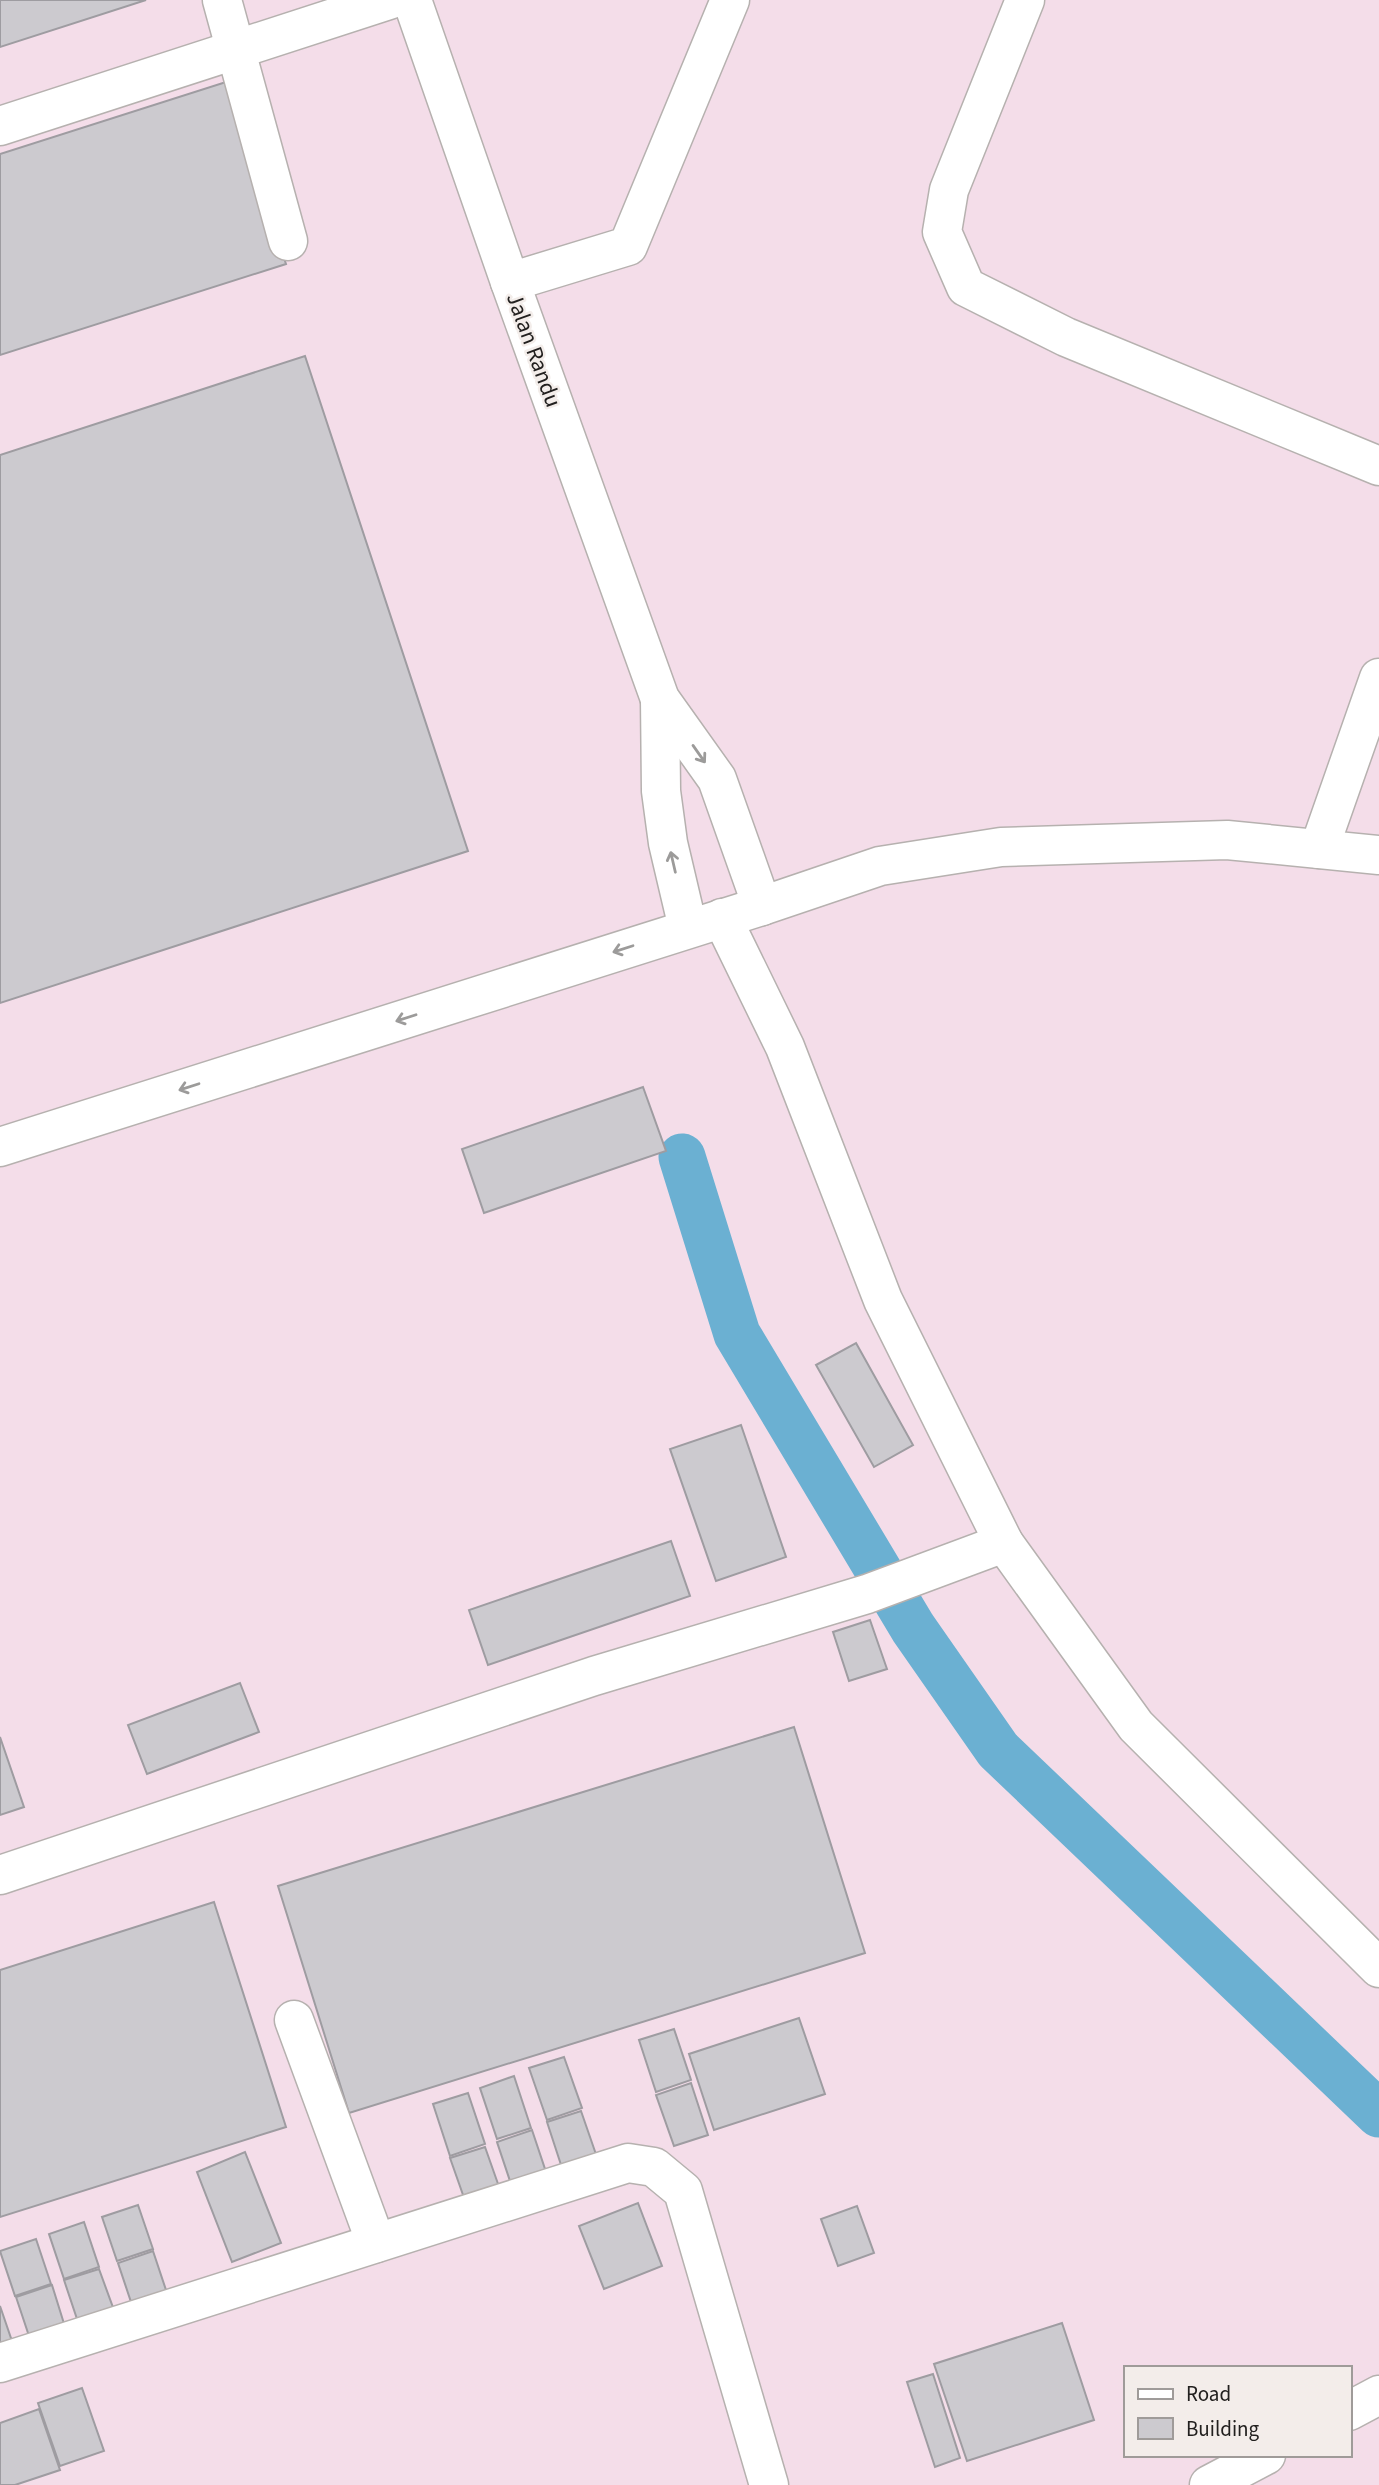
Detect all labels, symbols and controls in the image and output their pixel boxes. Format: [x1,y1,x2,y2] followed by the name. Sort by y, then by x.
[498,288,570,412] street label: Jalan Randu
[692,744,706,764] one-way arrow
[665,851,679,874] one-way arrow
[612,944,634,956] one-way arrow
[395,1012,417,1025] one-way arrow
[179,1081,201,1094] one-way arrow
[1124,2366,1351,2457] legend
[1186,2379,1231,2409] text: Road
[1186,2414,1260,2444] text: Building

